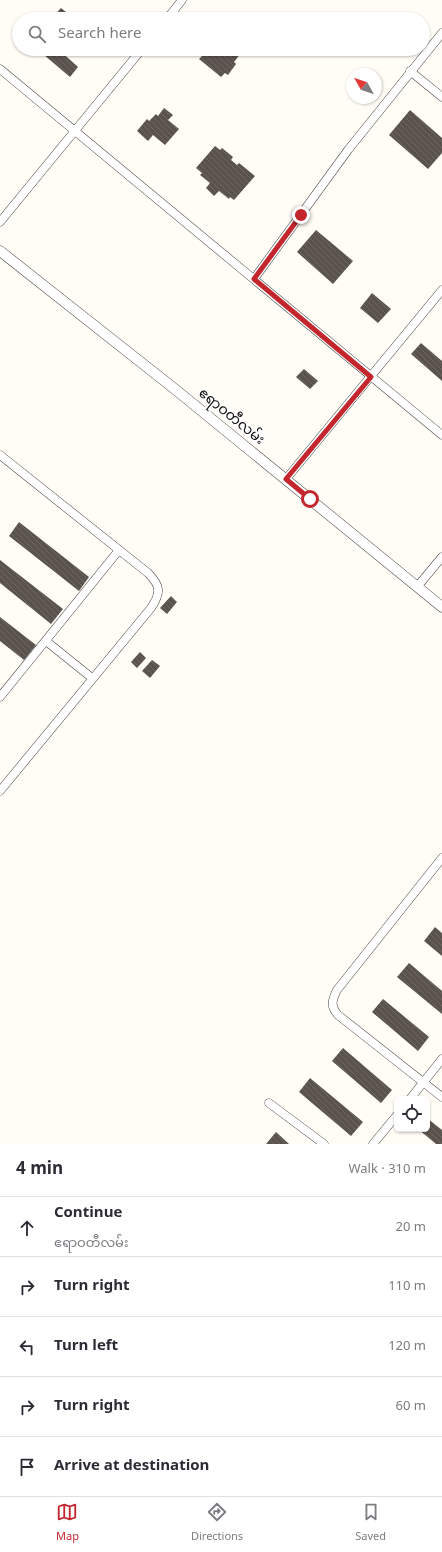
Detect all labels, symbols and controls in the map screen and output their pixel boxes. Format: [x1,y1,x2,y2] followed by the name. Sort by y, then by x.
[12,12,430,56] search box
[58,18,141,51] text: Search here
[26,23,48,45] icon: search
[346,68,382,104] north arrow
[292,206,310,224] route end
[190,380,272,454] street label: ဧရာဝတီလမ်း
[301,490,319,508] route start
[394,1096,430,1132] map controls
[394,1096,430,1132] button: locate
[16,1151,63,1189] text: 4 min
[348,1156,426,1184] text: Walk · 310 m
[54,1197,122,1230] text: Continue
[396,1214,426,1242] text: 20 m
[16,1217,38,1239] icon: ahead
[54,1230,128,1258] text: ဧရာဝတီလမ်း
[54,1270,130,1303] text: Turn right
[388,1273,426,1301] text: 110 m
[16,1276,38,1298] icon: right
[54,1330,118,1363] text: Turn left
[388,1333,426,1361] text: 120 m
[16,1336,38,1358] icon: left
[54,1390,130,1423] text: Turn right
[396,1393,426,1421] text: 60 m
[16,1396,38,1418] icon: right
[54,1450,209,1483] text: Arrive at destination
[16,1456,38,1478] icon: arrive
[56,1501,79,1549] tab: Map
[191,1501,243,1549] tab: Directions
[355,1501,386,1549] tab: Saved

